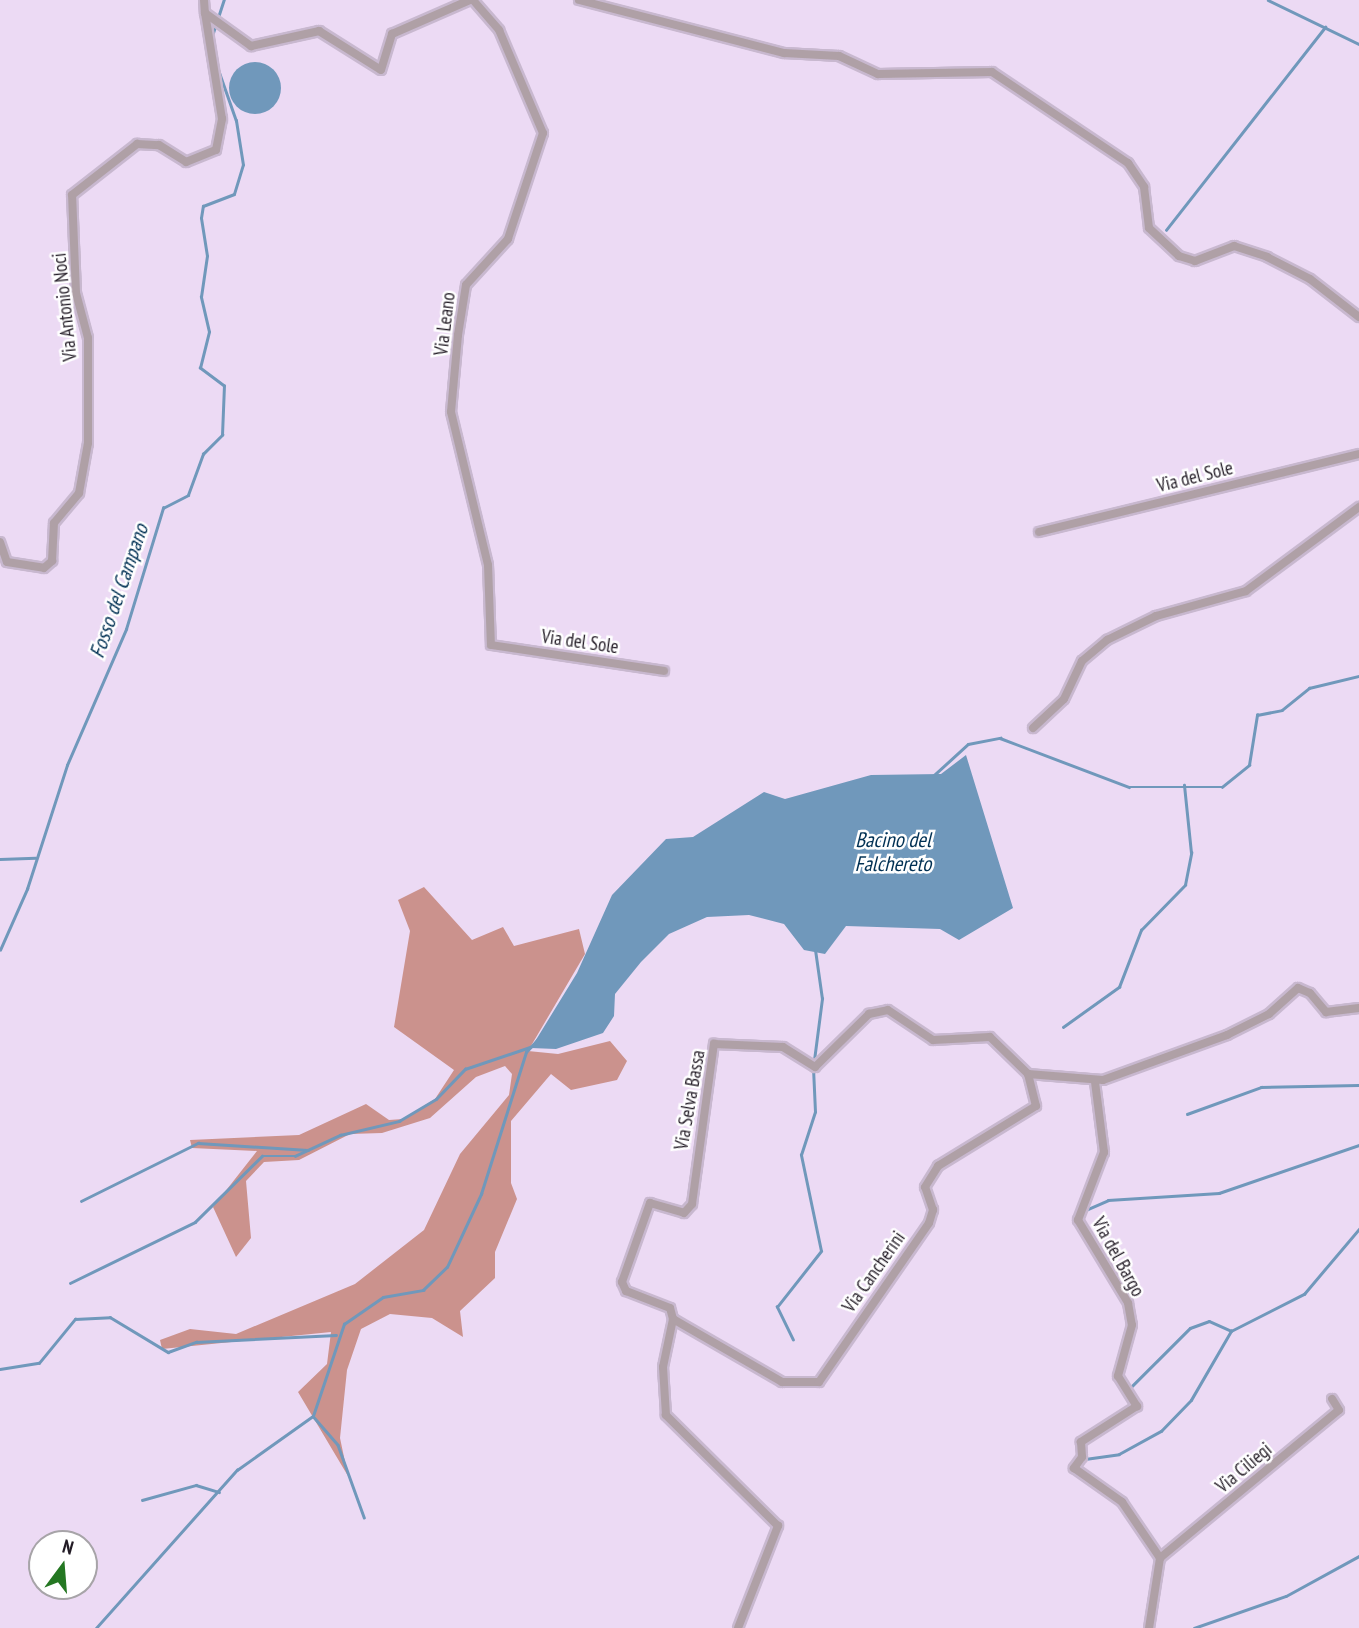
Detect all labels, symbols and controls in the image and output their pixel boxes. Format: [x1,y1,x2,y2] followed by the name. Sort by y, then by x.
[48,252,82,362] street label: Via Antonio Noci
[430,291,460,357] street label: Via Leano
[1155,457,1235,497] street label: Via del Sole
[84,521,154,661] water label: Fosso del Campano
[540,625,620,659] street label: Via del Sole
[855,827,931,877] water label: Bacino del Falchereto
[670,1048,710,1152] street label: Via Selva Bassa
[1087,1213,1149,1301] street label: Via del Bargo
[838,1227,910,1317] street label: Via Cancherini
[1211,1438,1277,1498] street label: Via Ciliegi
[28,1530,98,1600] north arrow
[60,1534,76,1560] text: N

